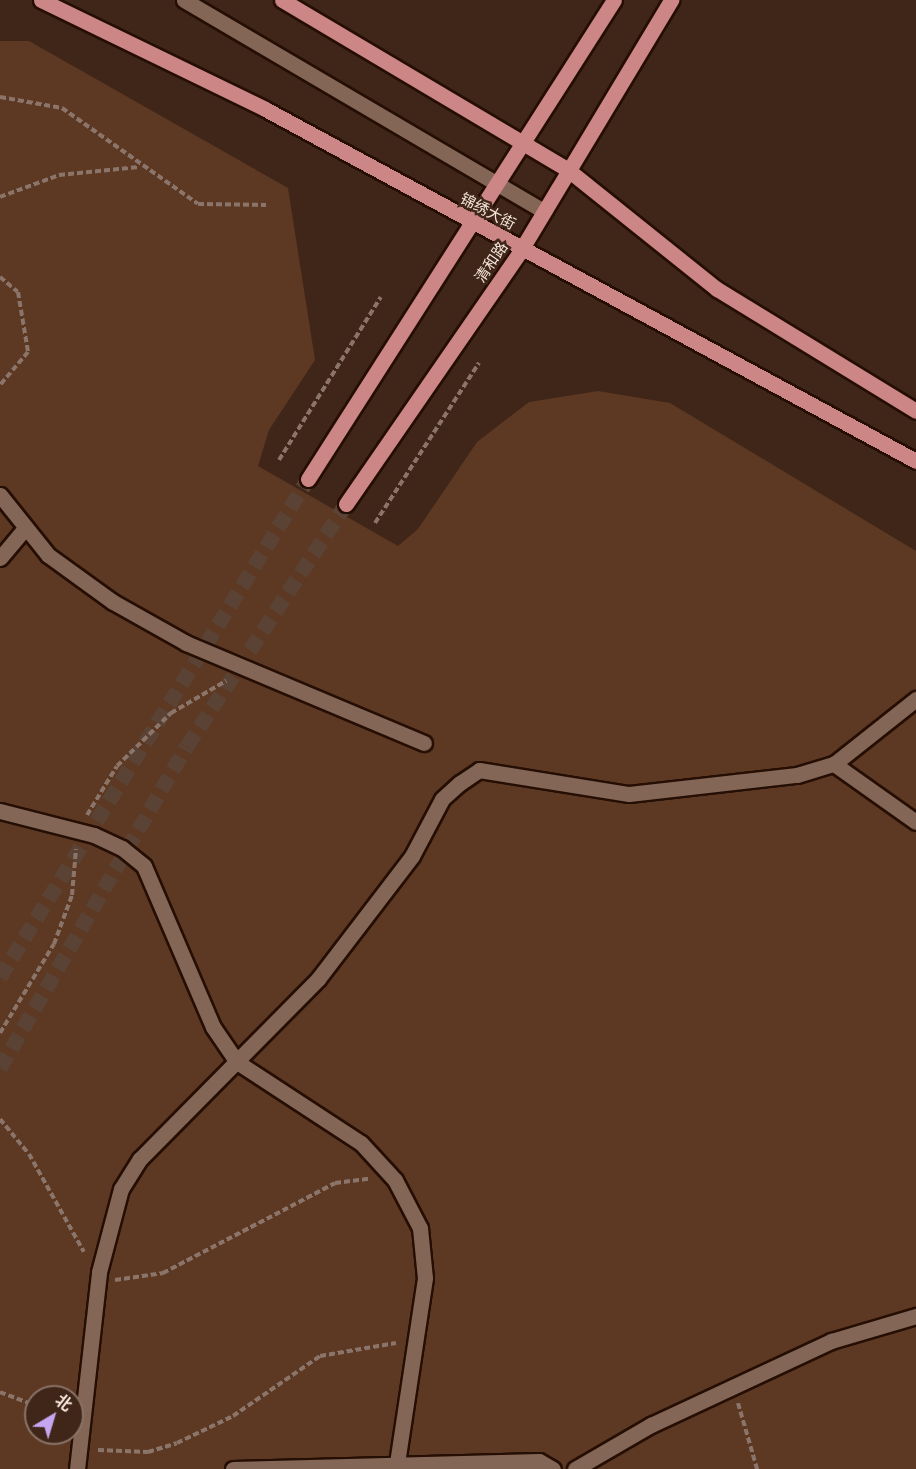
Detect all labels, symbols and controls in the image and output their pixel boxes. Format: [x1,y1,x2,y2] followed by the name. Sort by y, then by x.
[457,189,519,233] street label: 锦绣大街
[471,238,511,286] street label: 清和路
[24,1385,84,1445] north arrow
[51,1390,76,1415] text: 北

